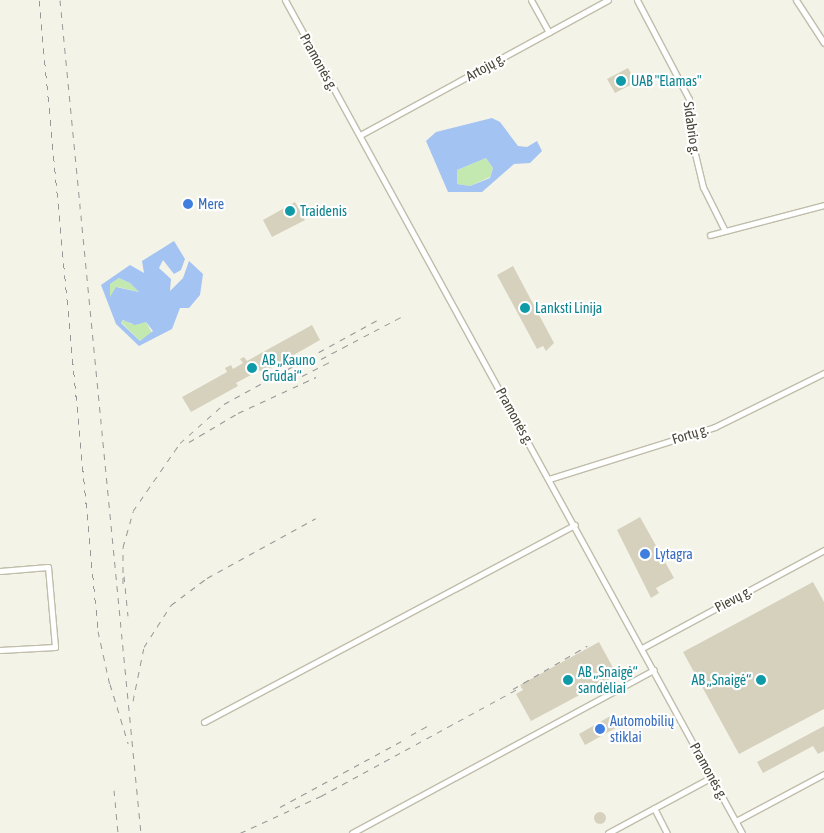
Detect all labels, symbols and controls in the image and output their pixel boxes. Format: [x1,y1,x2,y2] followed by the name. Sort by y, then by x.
[297,31,341,93] street label: Pramonės g.
[463,50,507,84] street label: Artojų g.
[631,73,702,89] place label: UAB "Elamas"
[615,75,627,87] marker: UAB "Elamas"
[680,100,704,156] street label: Sidabrio g.
[198,196,224,212] place label: Mere
[182,198,194,210] marker: Mere
[300,203,347,219] place label: Traidenis
[284,205,296,217] marker: Traidenis
[535,300,602,316] place label: Lanksti Linija
[519,302,531,314] marker: Lanksti Linija
[262,352,315,384] place label: AB „Kauno Grūdai“
[246,362,258,374] marker: AB „Kauno Grūdai“
[493,385,537,447] street label: Pramonės g.
[670,421,710,447] street label: Fortų g.
[655,546,693,562] place label: Lytagra
[639,548,651,560] marker: Lytagra
[712,582,754,616] street label: Pievų g.
[578,664,638,696] place label: AB „Snaigė“ sandėliai
[691,672,751,688] place label: AB „Snaigė“
[562,674,574,686] marker: AB „Snaigė“ sandėliai
[755,674,767,686] marker: AB „Snaigė“
[610,713,674,746] place label: Automobilių stiklai
[594,723,606,735] marker: Automobilių stiklai
[687,740,731,802] street label: Pramonės g.

